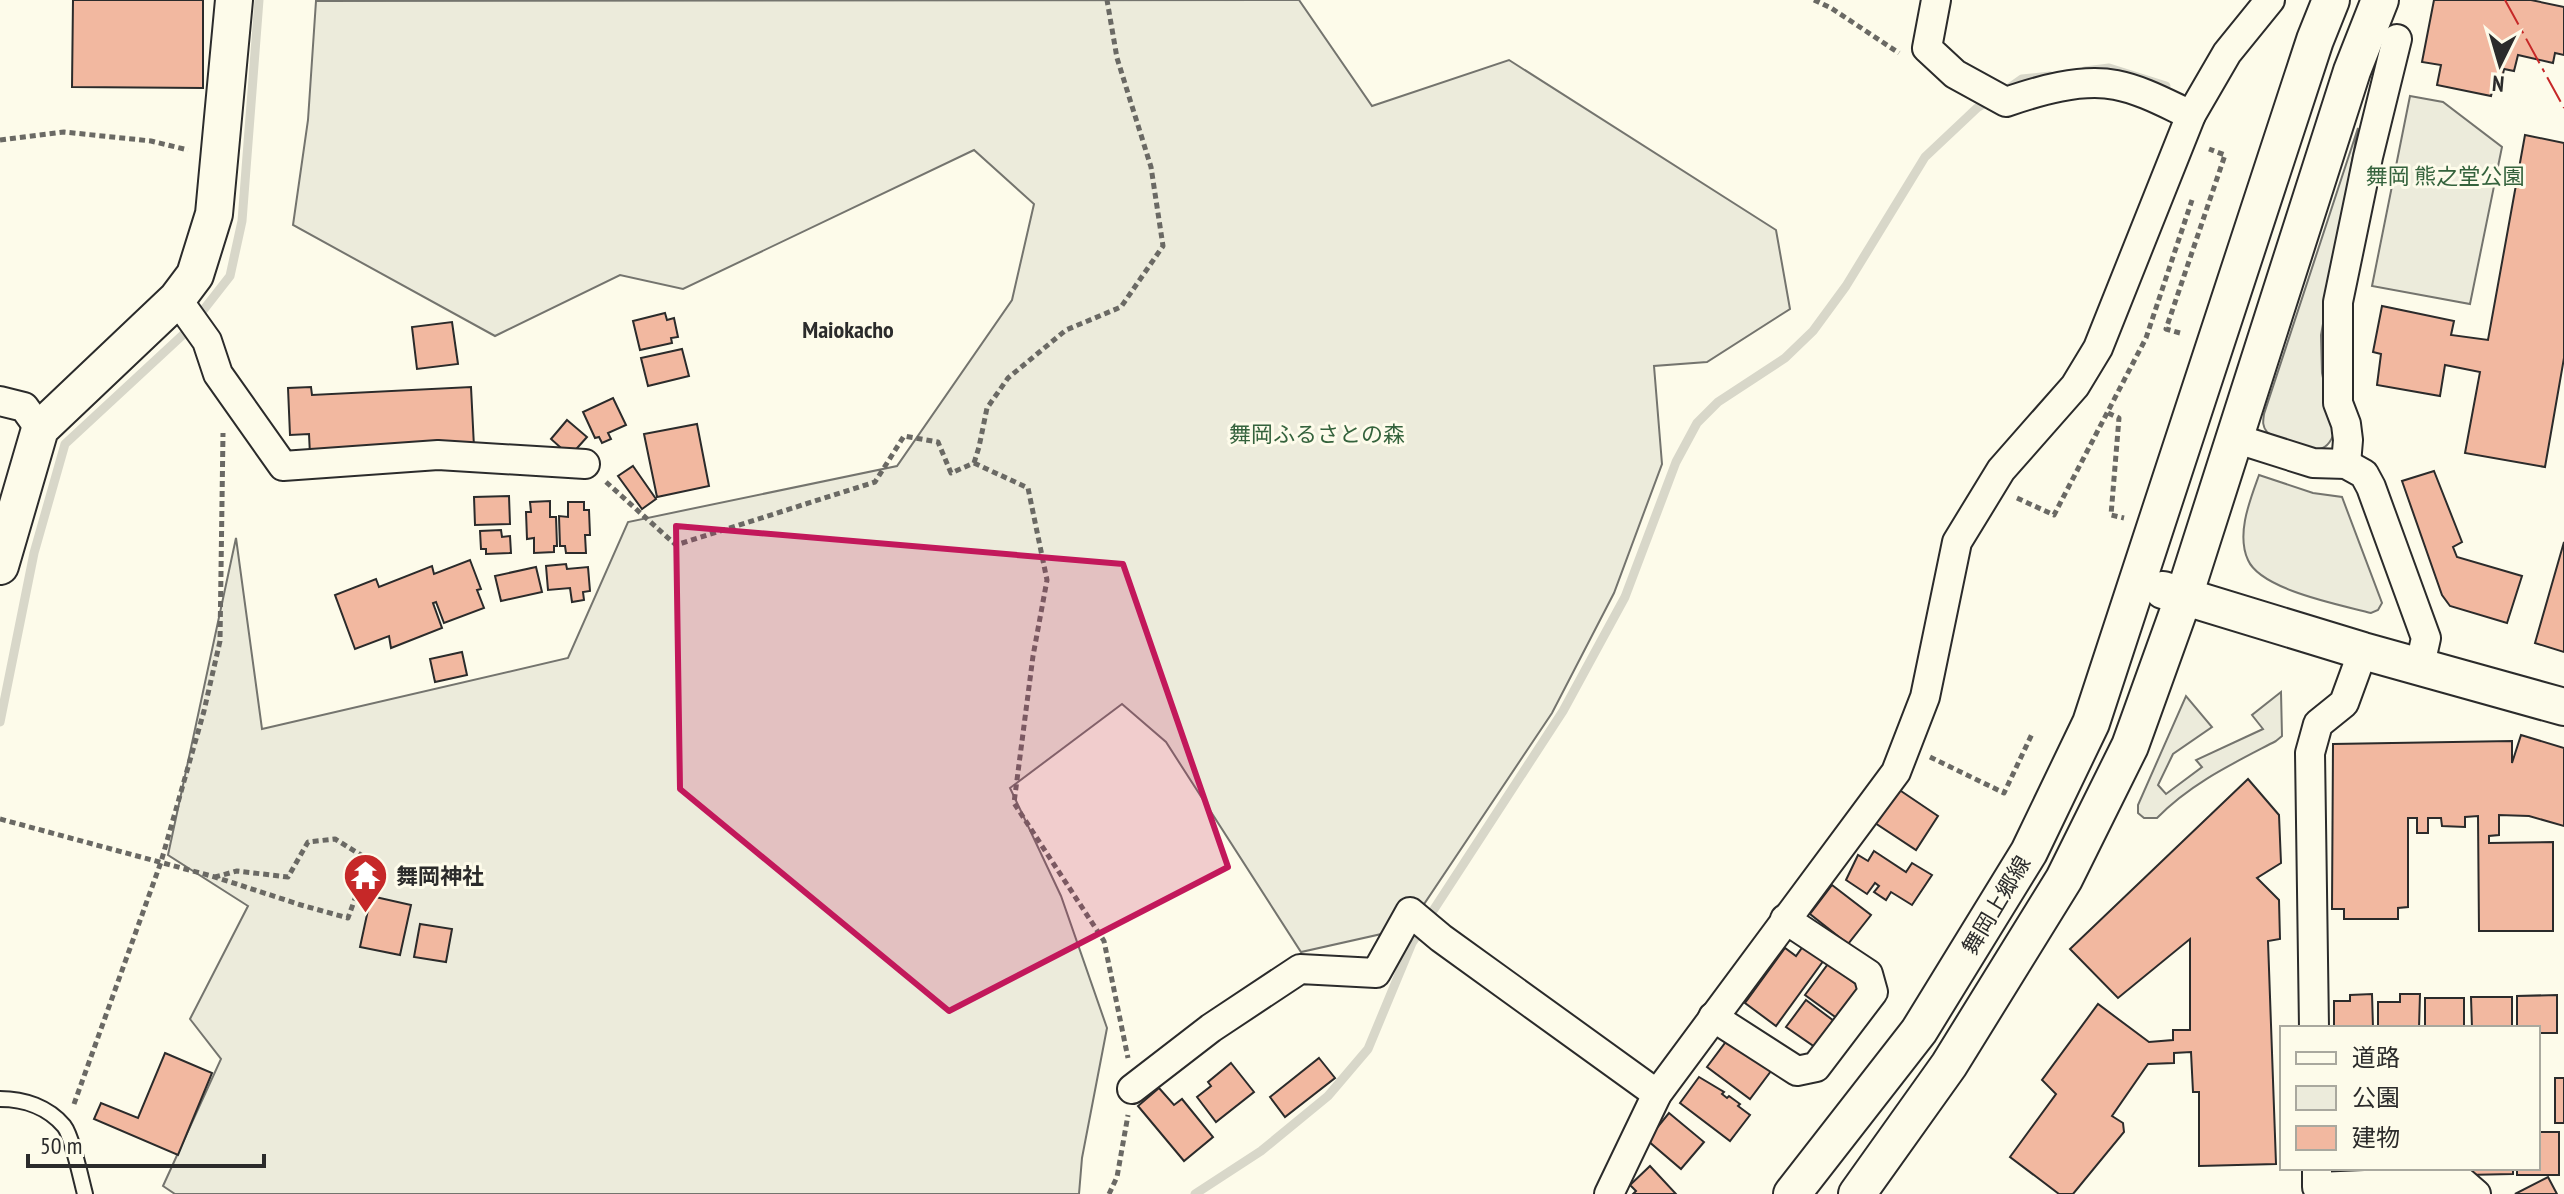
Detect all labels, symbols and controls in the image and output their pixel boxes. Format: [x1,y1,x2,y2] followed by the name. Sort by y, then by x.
[2460,24,2540,104] north arrow
[2491,69,2505,98] text: N
[2366,162,2524,190] park label: 舞岡 熊之堂公園
[802,314,894,345] district label: Maiokacho
[1229,420,1405,448] park label: 舞岡ふるさとの森
[1956,851,2036,959] street label: 舞岡上郷線
[341,852,389,915] temple icon: 舞岡神社
[396,862,484,890] place label: 舞岡神社
[2280,1026,2540,1170] legend
[2352,1042,2400,1073] text: 道路
[2352,1082,2400,1113] text: 公園
[28,1118,264,1168] scale bar
[2352,1122,2400,1153] text: 建物
[40,1130,82,1161] text: 50 m

